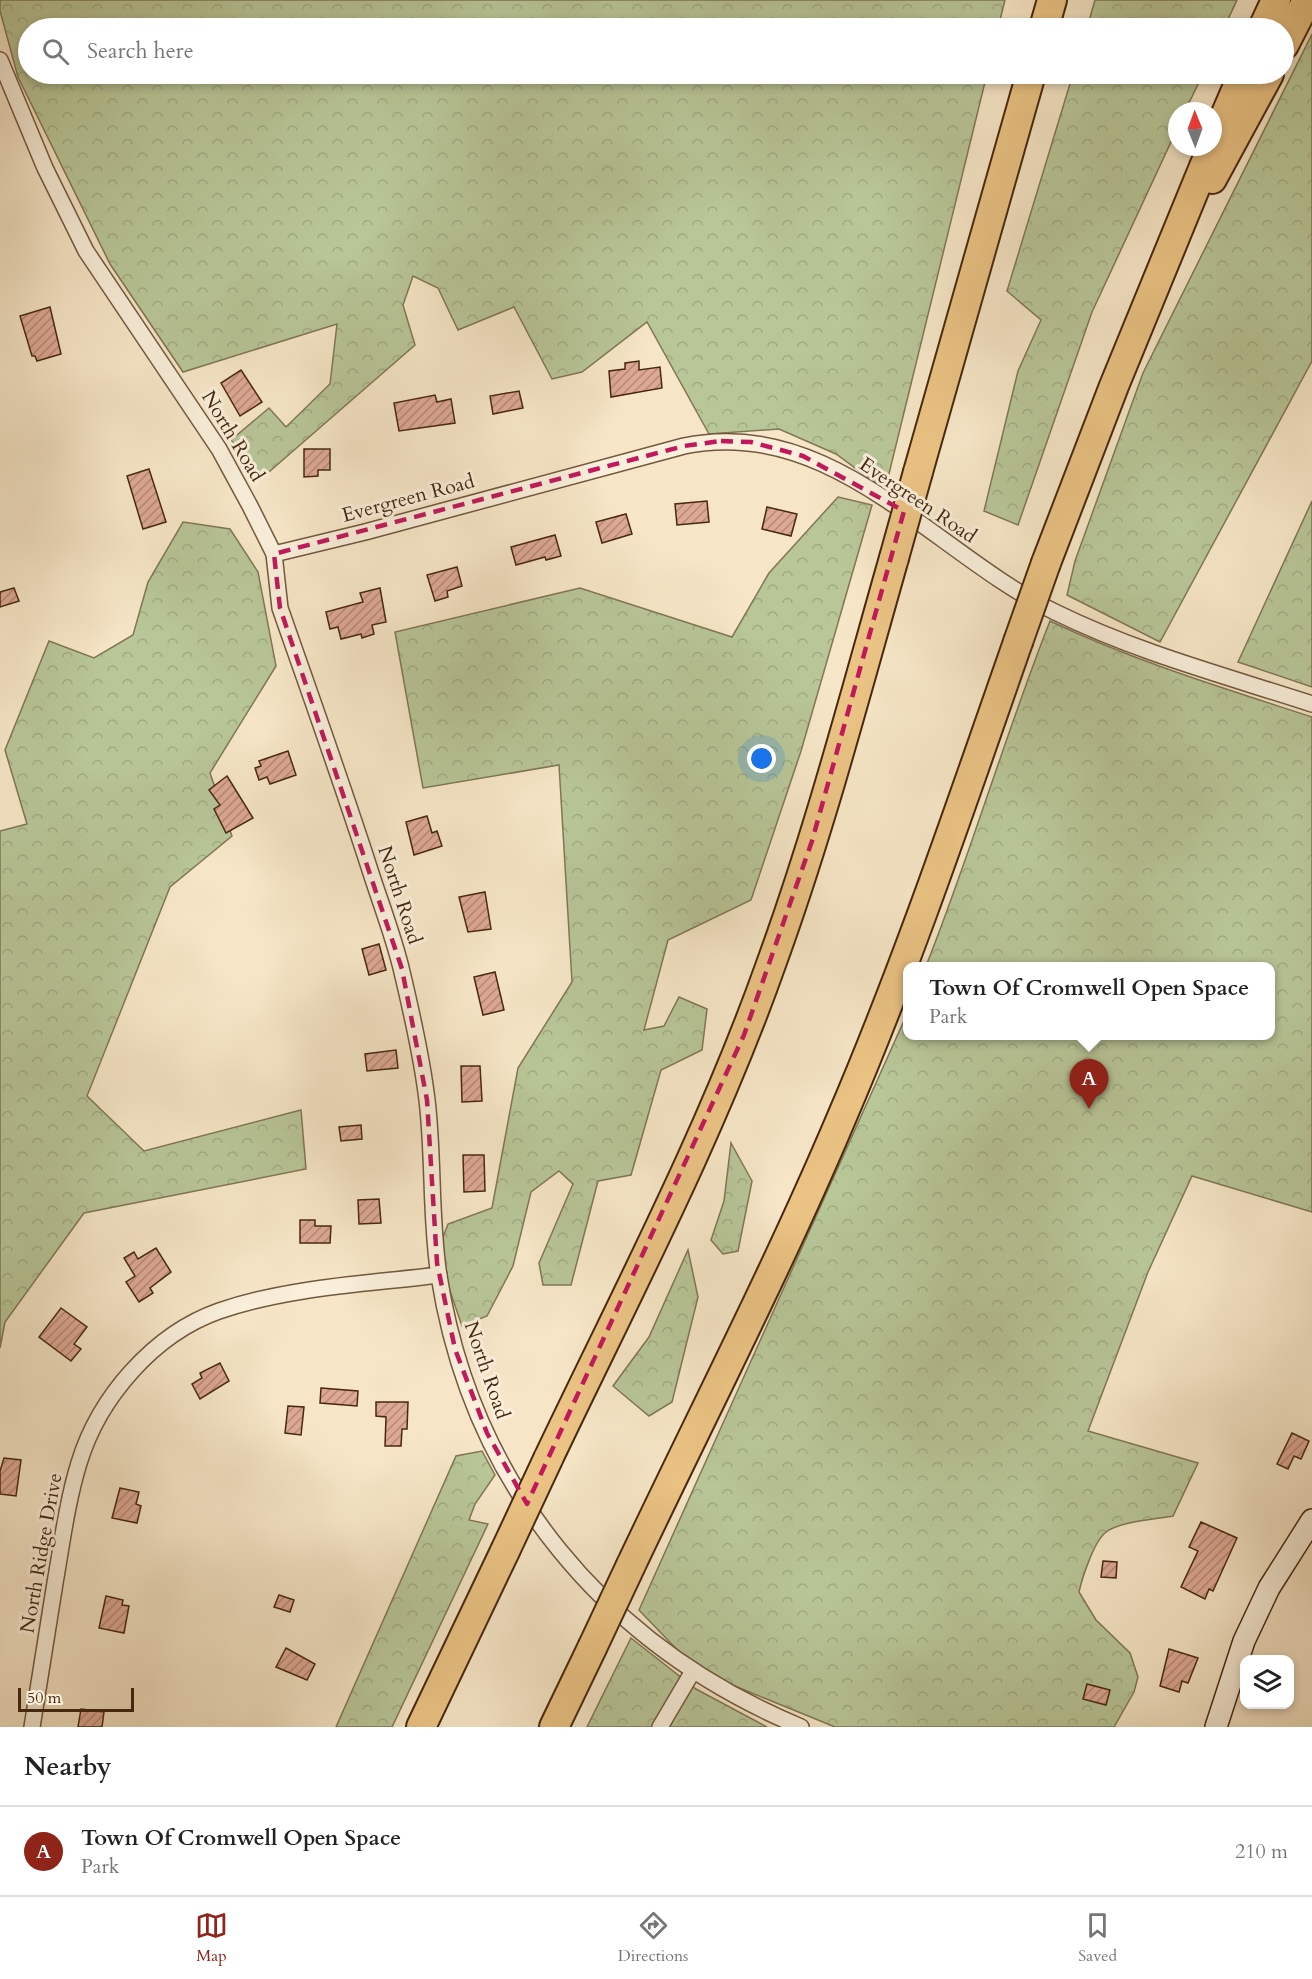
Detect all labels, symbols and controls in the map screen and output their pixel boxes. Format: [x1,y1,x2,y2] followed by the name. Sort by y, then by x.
[18,18,1294,84] search box
[39,35,72,68] icon: search
[87,36,194,66] text: Search here
[1168,102,1222,156] north arrow
[195,385,271,487] street label: North Road
[854,451,982,549] street label: Evergreen Road
[339,467,478,529] street label: Evergreen Road
[747,744,776,773] your location
[371,842,429,948] street label: North Road
[903,962,1275,1040] popup
[929,973,1249,1003] text: Town Of Cromwell Open Space
[929,1003,967,1030] text: Park
[1070,1060,1108,1109] pin: A
[458,1317,516,1423] street label: North Road
[14,1471,68,1635] street label: North Ridge Drive
[1240,1655,1294,1709] map controls
[1240,1655,1294,1709] button: layers
[18,1685,134,1712] scale bar
[27,1687,61,1709] text: 50 m
[24,1749,112,1784] text: Nearby
[81,1823,401,1853] text: Town Of Cromwell Open Space
[36,1838,51,1865] text: A
[1235,1838,1288,1865] text: 210 m
[81,1853,119,1880] text: Park
[195,1909,228,1967] tab: Map
[618,1909,688,1967] tab: Directions
[1078,1909,1117,1967] tab: Saved

